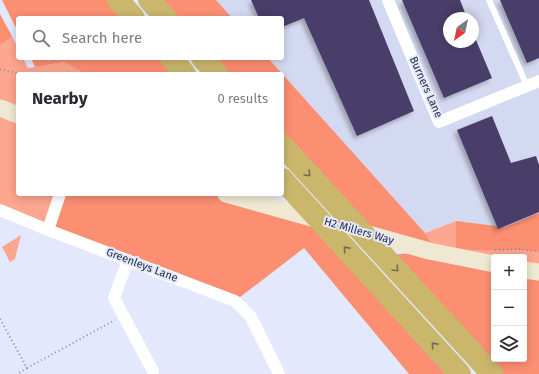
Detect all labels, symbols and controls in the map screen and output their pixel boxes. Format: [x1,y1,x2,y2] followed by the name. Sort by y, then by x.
[443,12,479,48] north arrow
[16,16,284,60] search box
[30,27,52,49] icon: search
[62,29,142,47] text: Search here
[407,54,445,120] street label: Burners Lane
[32,88,87,109] text: Nearby
[217,91,268,106] text: 0 results
[304,169,311,176] one-way arrow
[323,215,396,247] street label: H2 Millers Way
[104,245,180,285] street label: Greenleys Lane
[344,247,351,254] one-way arrow
[491,254,527,362] map controls
[491,254,527,290] button: +
[391,265,398,272] one-way arrow
[491,290,527,326] button: −
[491,326,527,362] button: layers
[431,342,439,350] one-way arrow

